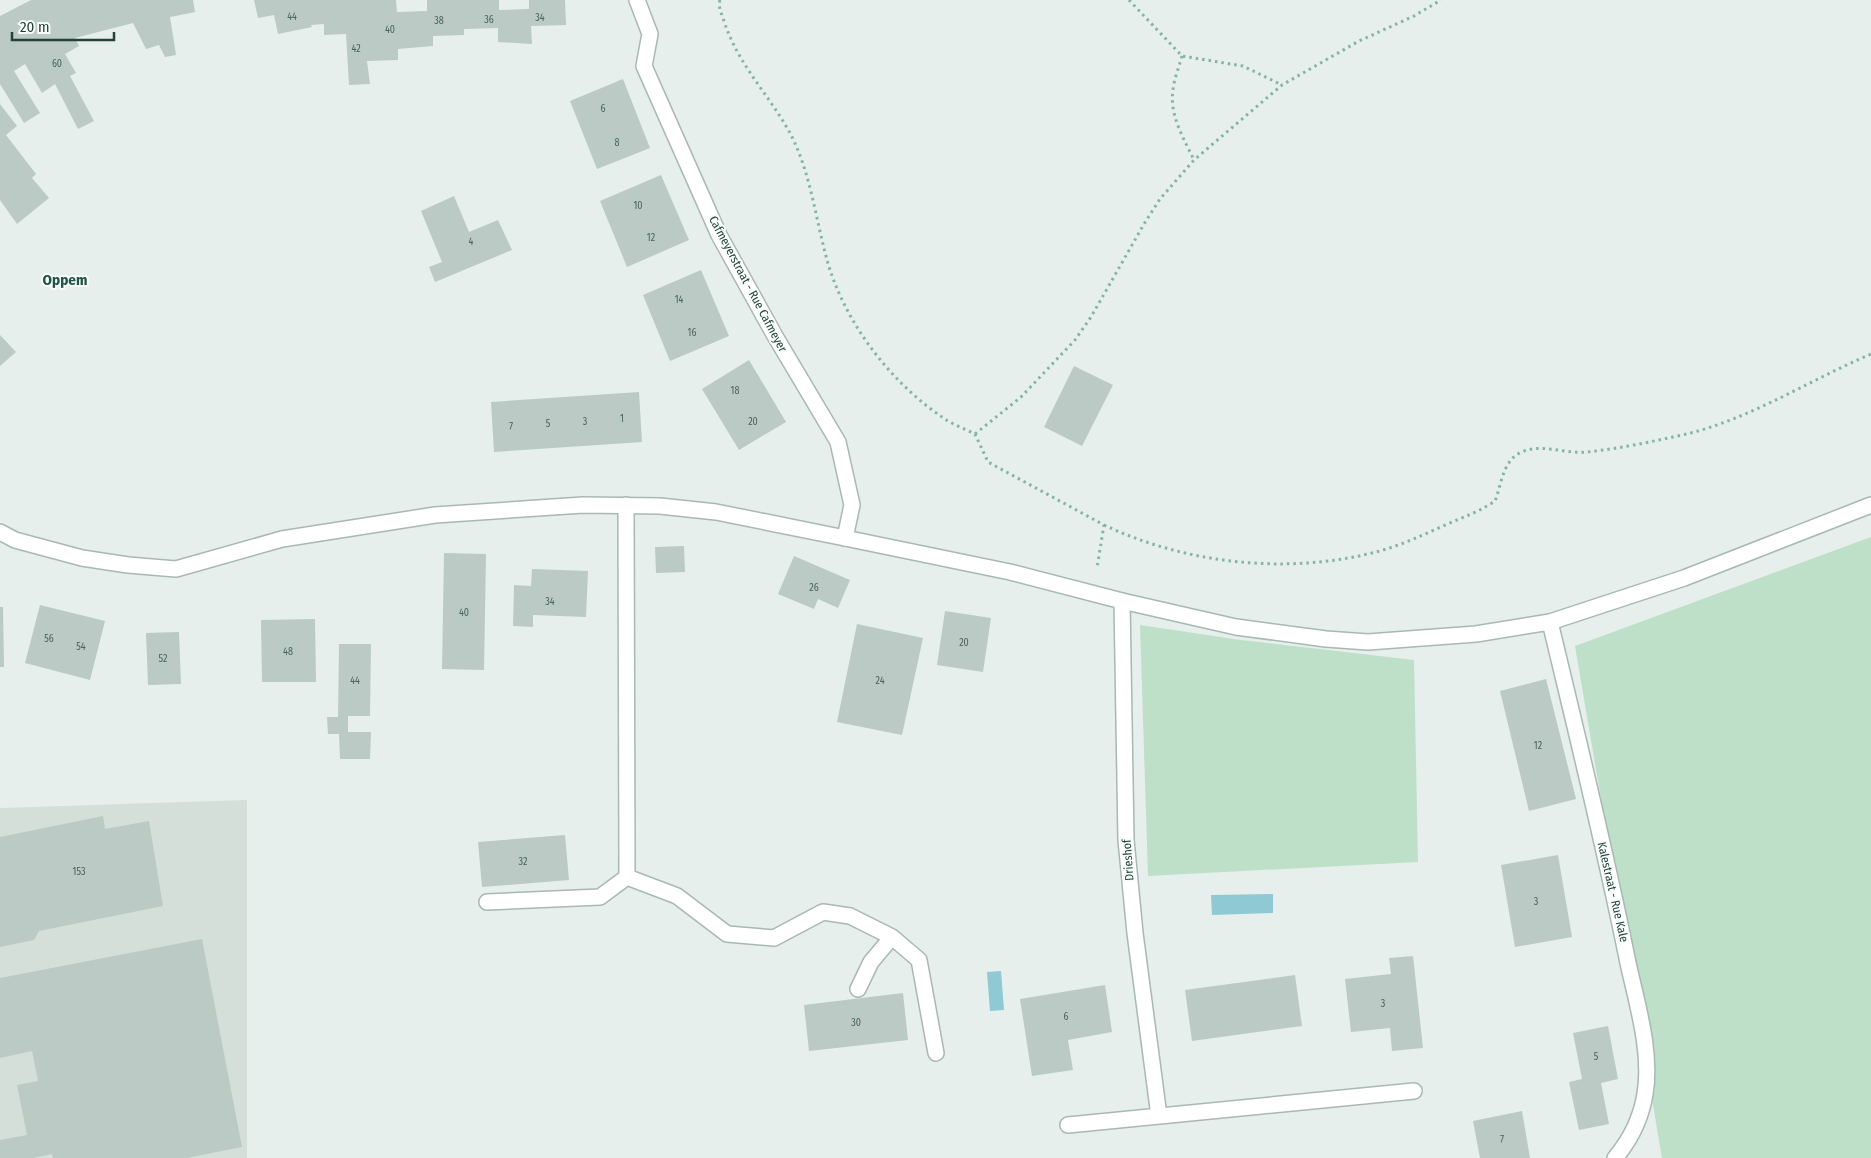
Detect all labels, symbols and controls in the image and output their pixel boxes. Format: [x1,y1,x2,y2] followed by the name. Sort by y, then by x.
[12,10,115,42] scale bar
[287,11,297,23] house number: 44
[535,12,545,24] house number: 34
[484,14,494,26] house number: 36
[434,15,444,27] house number: 38
[20,18,50,36] text: 20 m
[385,24,395,36] house number: 40
[351,43,361,55] house number: 42
[52,58,62,70] house number: 60
[601,103,606,115] house number: 6
[615,137,620,149] house number: 8
[633,200,643,212] house number: 10
[706,214,790,355] street label: Cafmeyerstraat - Rue Cafmeyer
[647,232,656,244] house number: 12
[469,236,474,248] house number: 4
[43,271,87,289] district label: Oppem
[675,294,684,306] house number: 14
[688,327,696,339] house number: 16
[731,385,739,397] house number: 18
[620,413,624,425] house number: 1
[583,416,588,428] house number: 3
[748,416,758,428] house number: 20
[546,418,551,430] house number: 5
[509,421,513,433] house number: 7
[809,582,819,594] house number: 26
[545,596,555,608] house number: 34
[459,607,469,619] house number: 40
[44,633,54,645] house number: 56
[959,637,969,649] house number: 20
[76,641,86,653] house number: 54
[283,646,293,658] house number: 48
[159,653,168,665] house number: 52
[350,675,360,687] house number: 44
[875,675,885,687] house number: 24
[1534,740,1543,752] house number: 12
[1119,837,1136,881] street label: Drieshof
[1595,841,1631,943] street label: Kalestraat - Rue Kale
[519,856,528,868] house number: 32
[73,866,86,878] house number: 153
[1534,896,1539,908] house number: 3
[1381,998,1386,1010] house number: 3
[1064,1011,1069,1023] house number: 6
[851,1017,861,1029] house number: 30
[1594,1051,1599,1063] house number: 5
[1500,1134,1504,1146] house number: 7

